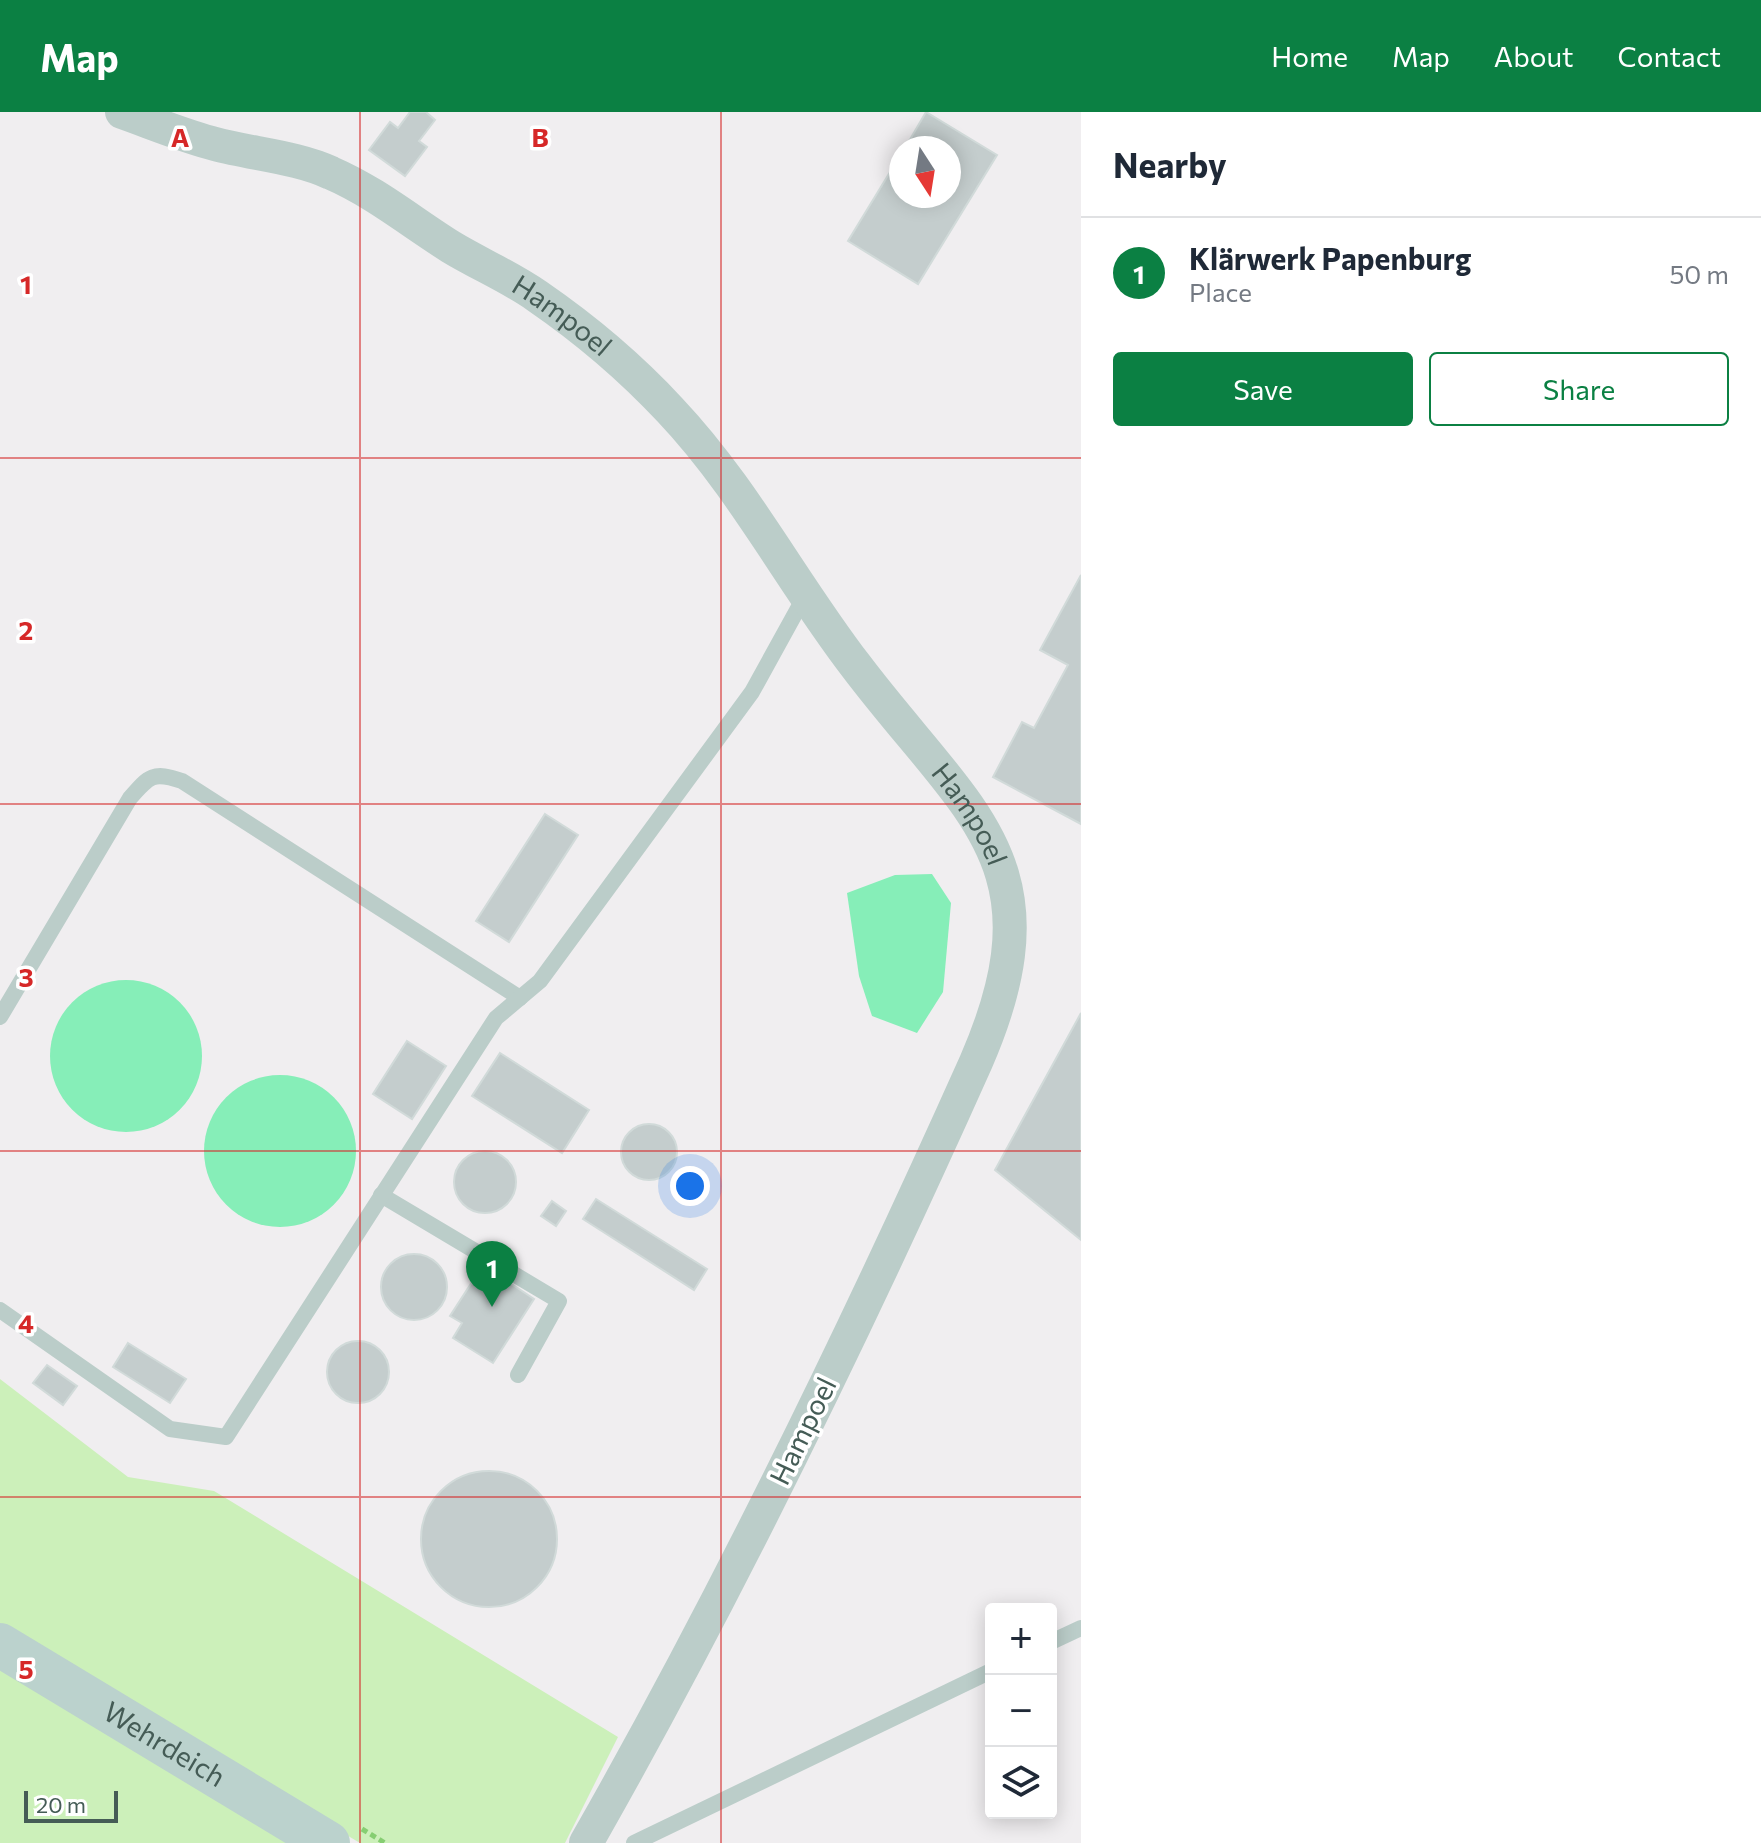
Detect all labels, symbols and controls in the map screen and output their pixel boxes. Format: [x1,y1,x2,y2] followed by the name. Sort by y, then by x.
[40,33,119,80] text: Map
[1271,39,1348,73] text: Home
[1392,39,1450,73] text: Map
[1494,39,1574,73] text: About
[1618,39,1721,73] text: Contact
[171,121,190,152] text: A
[531,121,549,152] text: B
[889,136,961,208] north arrow
[1113,143,1227,185] text: Nearby
[1189,239,1471,276] text: Klärwerk Papenburg
[1133,258,1145,289] text: 1
[1669,258,1729,289] text: 50 m
[507,267,619,363] street label: Hampoel
[20,268,32,299] text: 1
[1189,276,1252,307] text: Place
[1113,352,1413,426] button: Save
[1429,352,1729,426] button: Share
[19,614,33,645] text: 2
[925,756,1016,870] street label: Hampoel
[18,961,34,992] text: 3
[670,1166,710,1206] your location
[466,1241,518,1307] pin: 1
[18,1307,34,1338] text: 4
[762,1371,843,1490] street label: Hampoel
[985,1603,1057,1819] map controls
[985,1603,1057,1675] button: +
[18,1653,34,1684] text: 5
[985,1675,1057,1747] button: −
[98,1694,232,1793] street label: Wehrdeich
[985,1747,1057,1819] button: layers
[24,1787,118,1823] scale bar
[36,1791,86,1818] text: 20 m

